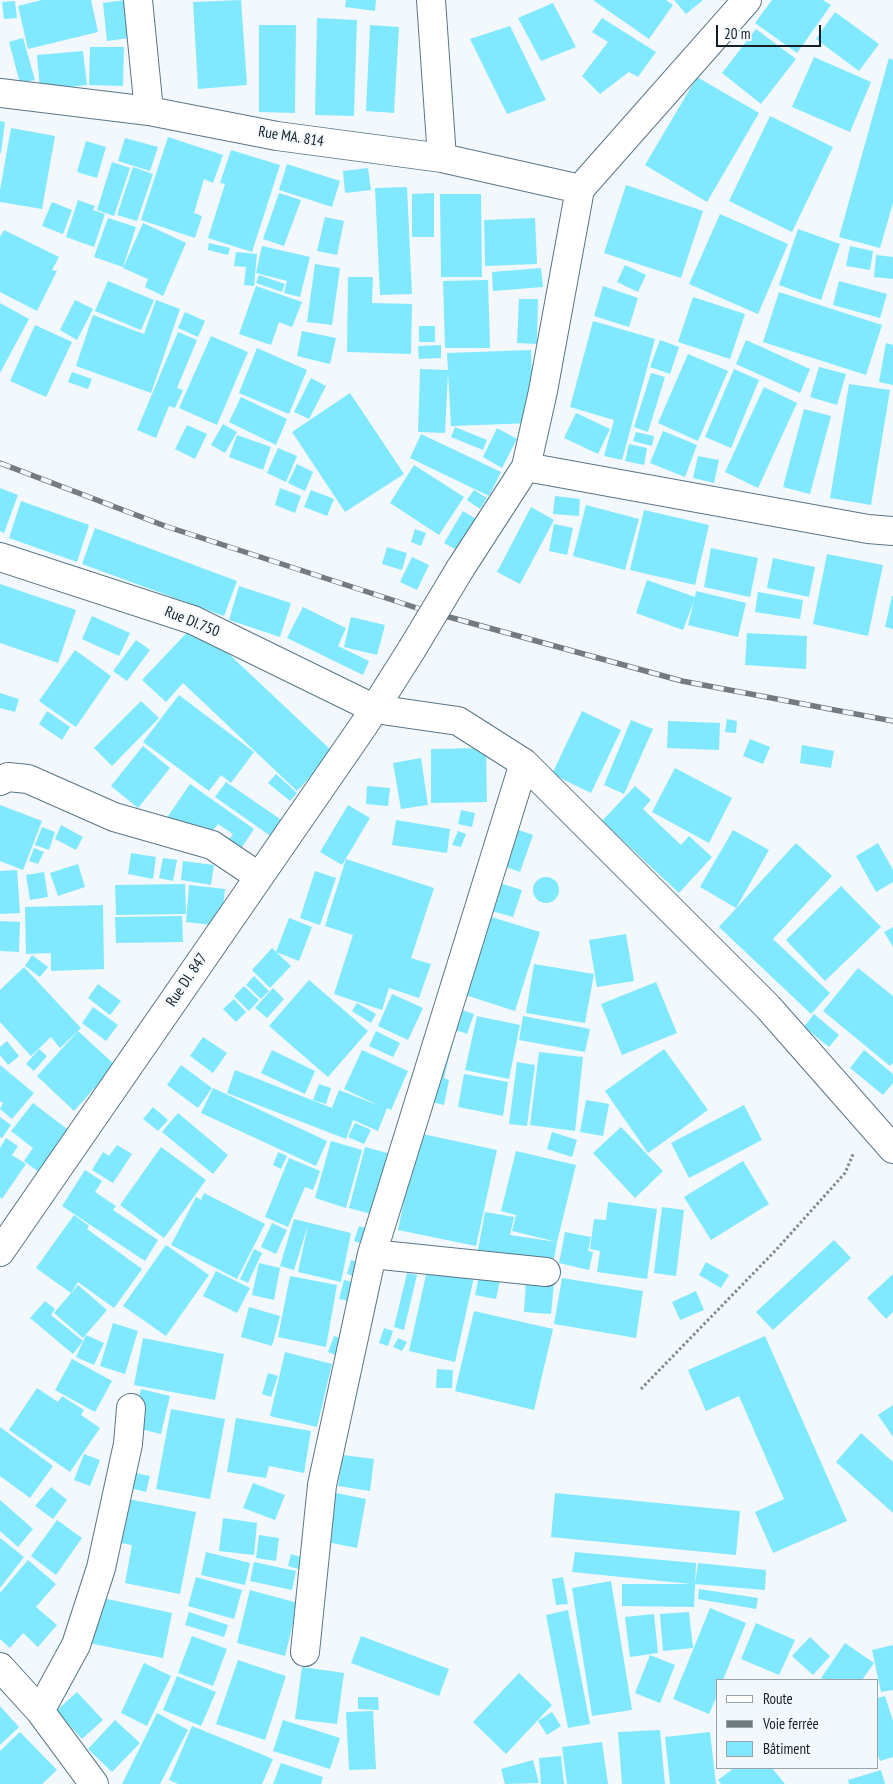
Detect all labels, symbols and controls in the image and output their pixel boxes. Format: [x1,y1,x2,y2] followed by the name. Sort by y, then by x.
[718,15,823,47] scale bar
[724,24,750,43] text: 20 m
[257,123,325,151] street label: Rue MA. 814
[162,603,222,641] street label: Rue DI.750
[163,950,211,1010] street label: Rue DI. 847
[716,1679,878,1769] legend
[763,1689,793,1708] text: Route
[763,1714,819,1733] text: Voie ferrée
[763,1739,810,1758] text: Bâtiment

